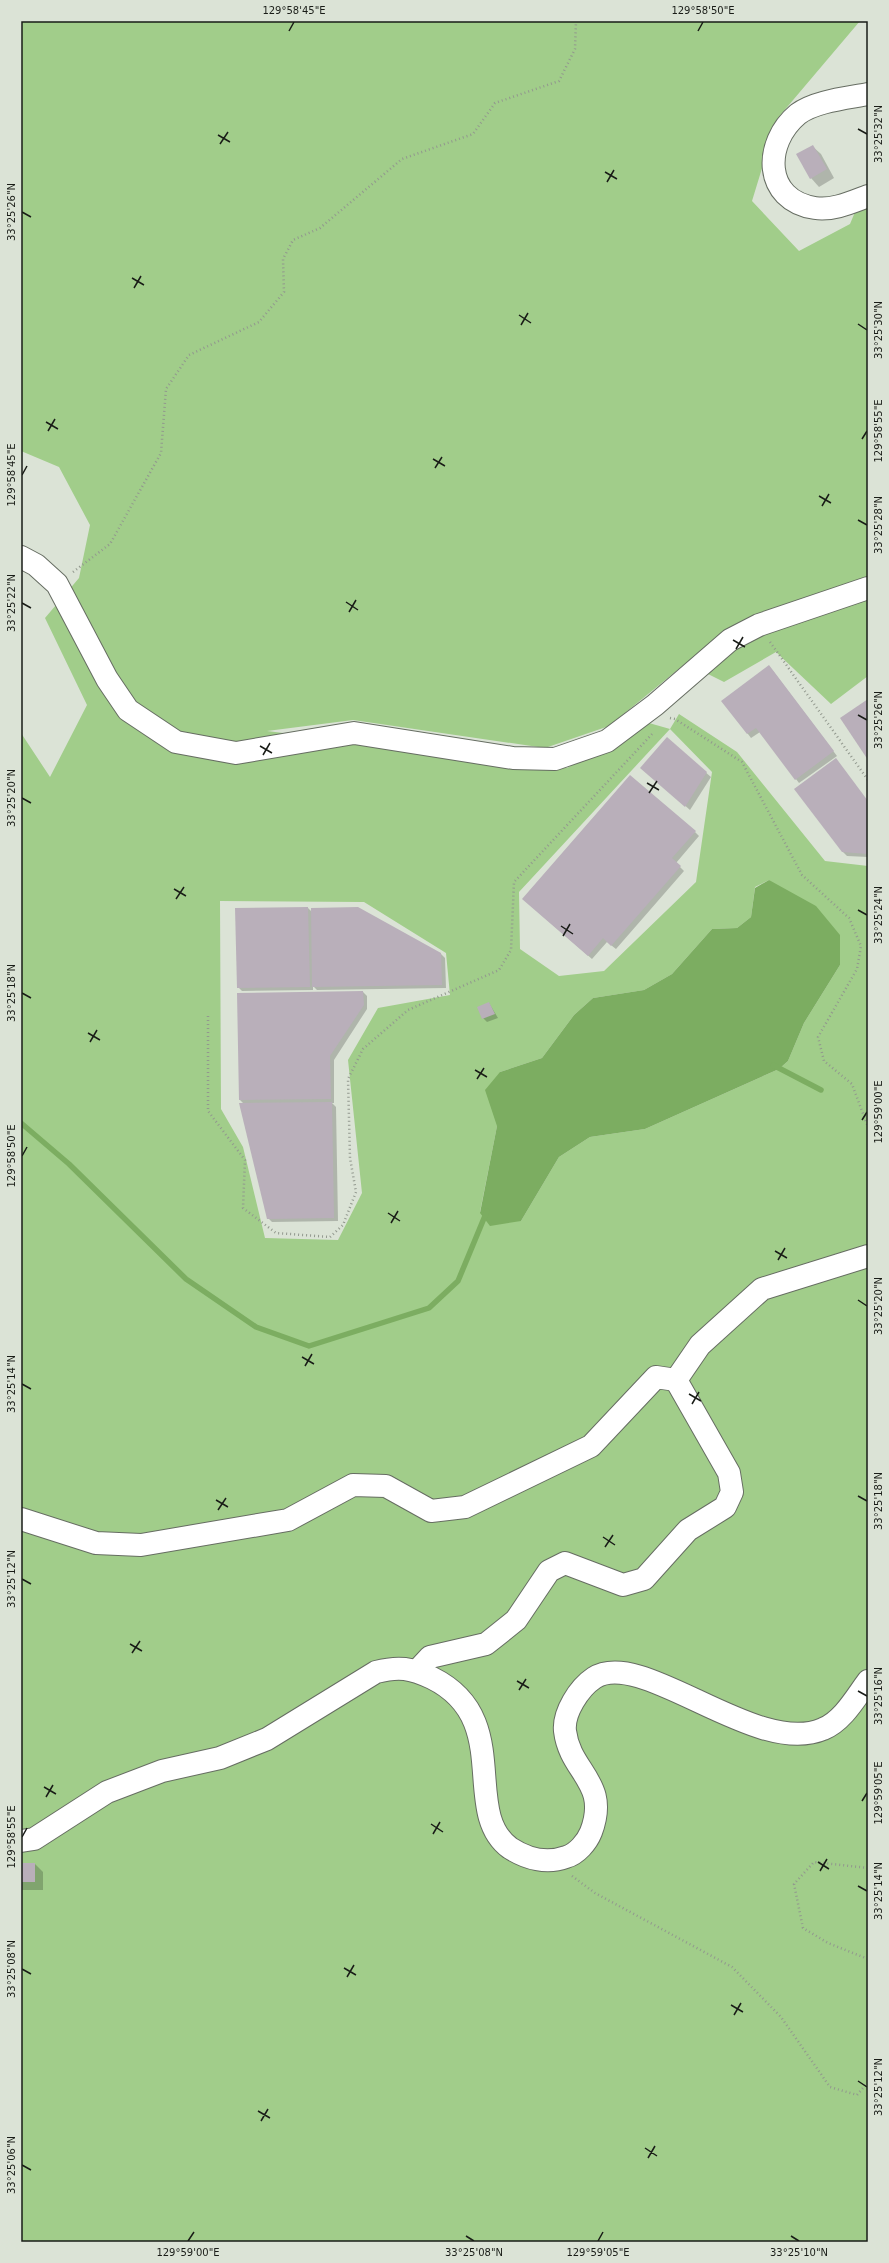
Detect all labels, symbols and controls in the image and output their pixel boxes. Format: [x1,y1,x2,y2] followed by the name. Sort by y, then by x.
[262,5,326,16] text: 129°58'45"E
[671,5,735,16] text: 129°58'50"E
[873,105,884,163] text: 33°25'32"N
[6,183,17,241] text: 33°25'26"N
[873,301,884,359] text: 33°25'30"N
[873,399,884,463] text: 129°58'55"E
[6,443,17,507] text: 129°58'45"E
[873,496,884,554] text: 33°25'28"N
[6,574,17,632] text: 33°25'22"N
[873,691,884,749] text: 33°25'26"N
[6,769,17,827] text: 33°25'20"N
[873,886,884,944] text: 33°25'24"N
[6,964,17,1022] text: 33°25'18"N
[873,1080,884,1144] text: 129°59'00"E
[6,1124,17,1188] text: 129°58'50"E
[873,1277,884,1335] text: 33°25'20"N
[6,1355,17,1413] text: 33°25'14"N
[873,1472,884,1530] text: 33°25'18"N
[6,1550,17,1608] text: 33°25'12"N
[873,1667,884,1725] text: 33°25'16"N
[873,1761,884,1825] text: 129°59'05"E
[6,1805,17,1869] text: 129°58'55"E
[873,1862,884,1920] text: 33°25'14"N
[6,1940,17,1998] text: 33°25'08"N
[873,2058,884,2116] text: 33°25'12"N
[6,2136,17,2194] text: 33°25'06"N
[156,2247,220,2258] text: 129°59'00"E
[445,2247,503,2258] text: 33°25'08"N
[566,2247,630,2258] text: 129°59'05"E
[770,2247,828,2258] text: 33°25'10"N

